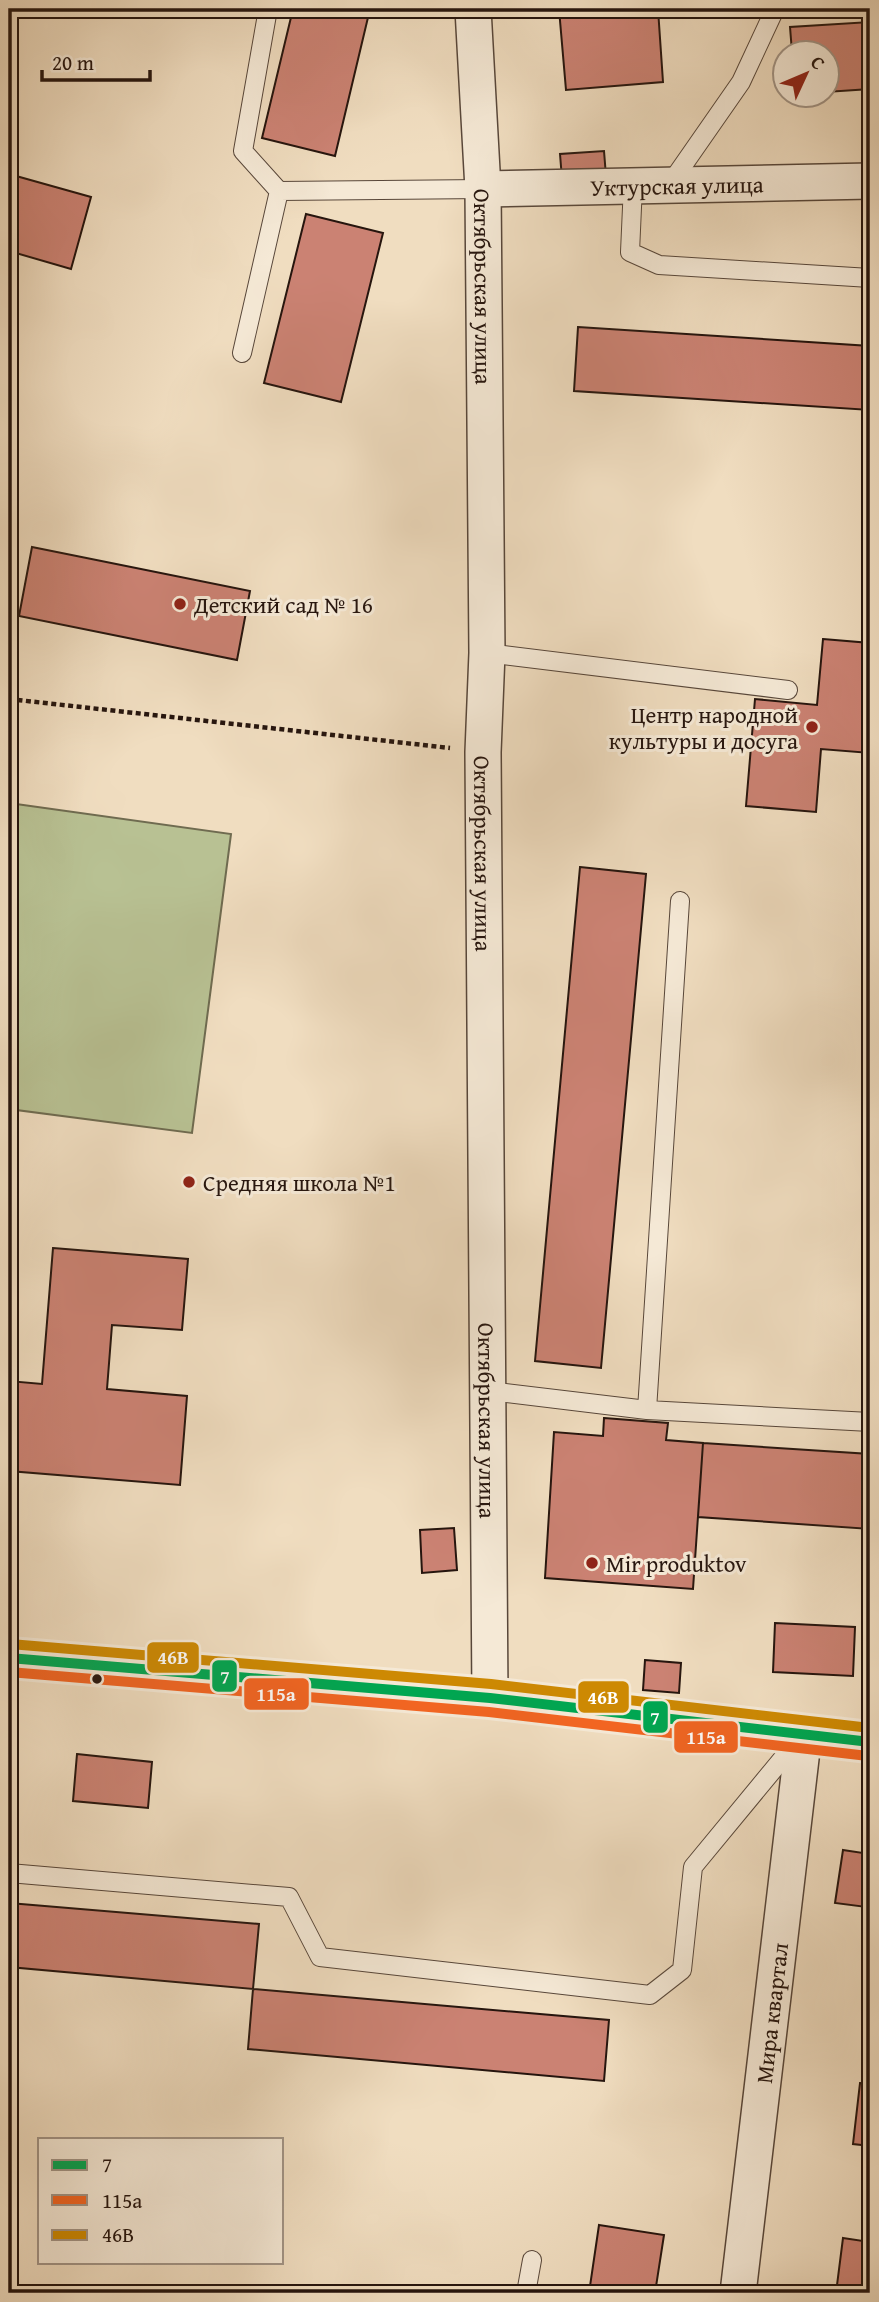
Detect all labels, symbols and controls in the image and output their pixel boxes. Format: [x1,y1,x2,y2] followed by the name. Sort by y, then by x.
[42,38,150,82] scale bar
[770,38,840,108] north arrow
[52,47,94,78] text: 20 m
[804,49,832,76] text: С
[590,167,764,203] street label: Уктурская улица
[466,189,501,385] street label: Октябрьская улица
[193,588,373,621] place label: Детский сад № 16
[172,596,188,612] marker: Детский сад № 16
[609,698,798,757] place label: Центр народной культуры и досуга
[804,719,820,735] marker: Центр народной культуры и досуга
[467,756,501,952] street label: Октябрьская улица
[203,1166,396,1199] place label: Средняя школа №1
[181,1174,197,1190] marker: Средняя школа №1
[471,1323,505,1519] street label: Октябрьская улица
[606,1547,747,1580] place label: Mir produktov
[584,1555,600,1571] marker: Mir produktov
[146,1641,200,1674] line badge: 46В
[157,1643,189,1671] text: 46В
[211,1659,238,1693] line badge: 7
[220,1662,230,1690] text: 7
[90,1672,104,1686] unlabelled marker
[243,1677,310,1711] line badge: 115а
[256,1680,296,1708] text: 115а
[577,1680,630,1714] line badge: 46В
[587,1683,619,1711] text: 46В
[642,1700,669,1734] line badge: 7
[650,1703,660,1731] text: 7
[673,1720,739,1754] line badge: 115а
[686,1723,726,1751] text: 115а
[746,1940,796,2085] street label: Мира квартал
[38,2138,284,2264] legend
[102,2149,112,2180] text: 7
[102,2185,142,2216] text: 115а
[102,2219,134,2250] text: 46В

